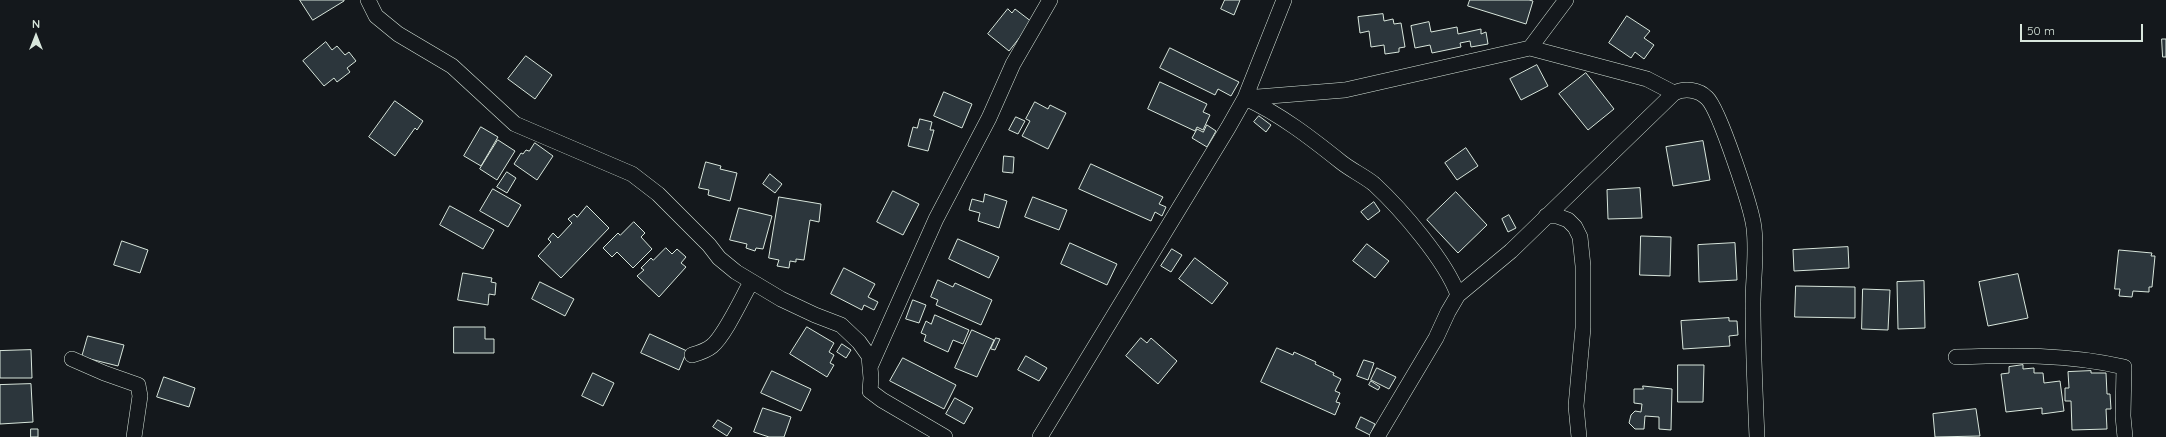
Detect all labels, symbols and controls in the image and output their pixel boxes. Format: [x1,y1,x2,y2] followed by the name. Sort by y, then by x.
[16,16,56,56] north arrow
[2022,16,2145,42] scale bar
[32,17,40,31] text: N
[2027,23,2055,38] text: 50 m

